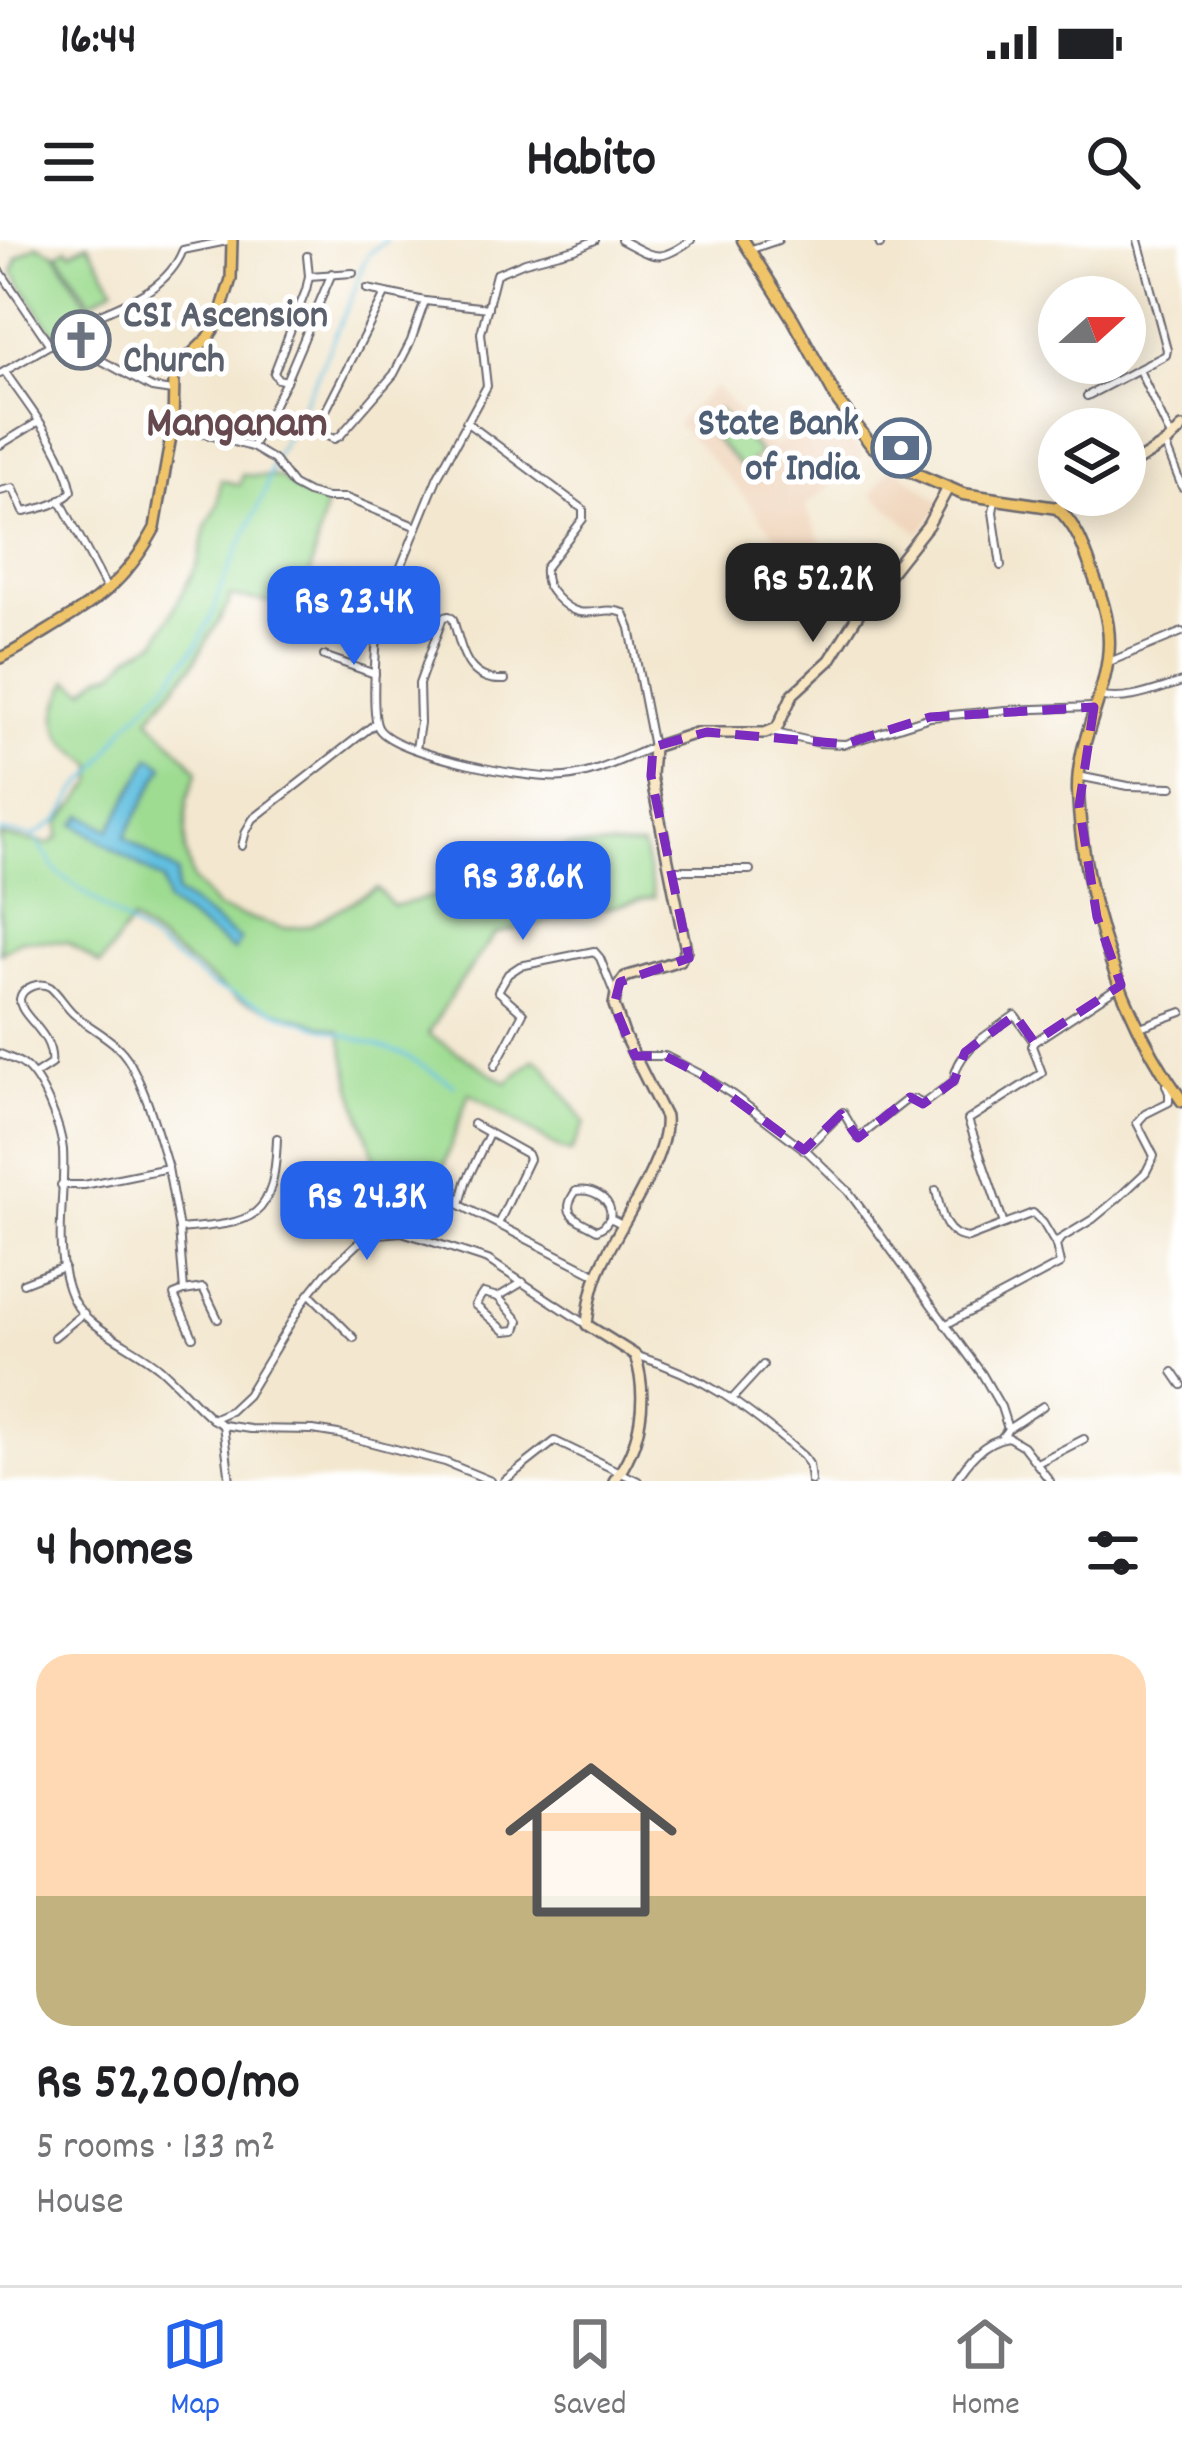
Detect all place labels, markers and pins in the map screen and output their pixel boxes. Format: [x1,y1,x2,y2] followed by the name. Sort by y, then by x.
[123,291,328,391] place label: CSI Ascension Church
[50,309,112,371] church icon: CSI Ascension Church
[698,399,861,499] place label: State Bank of India
[870,417,932,479] bank icon: State Bank of India
[689,543,937,645] pin: Rs 52.2K
[230,566,478,668] pin: Rs 23.4K
[399,841,647,943] pin: Rs 38.6K
[243,1161,491,1263] pin: Rs 24.3K

